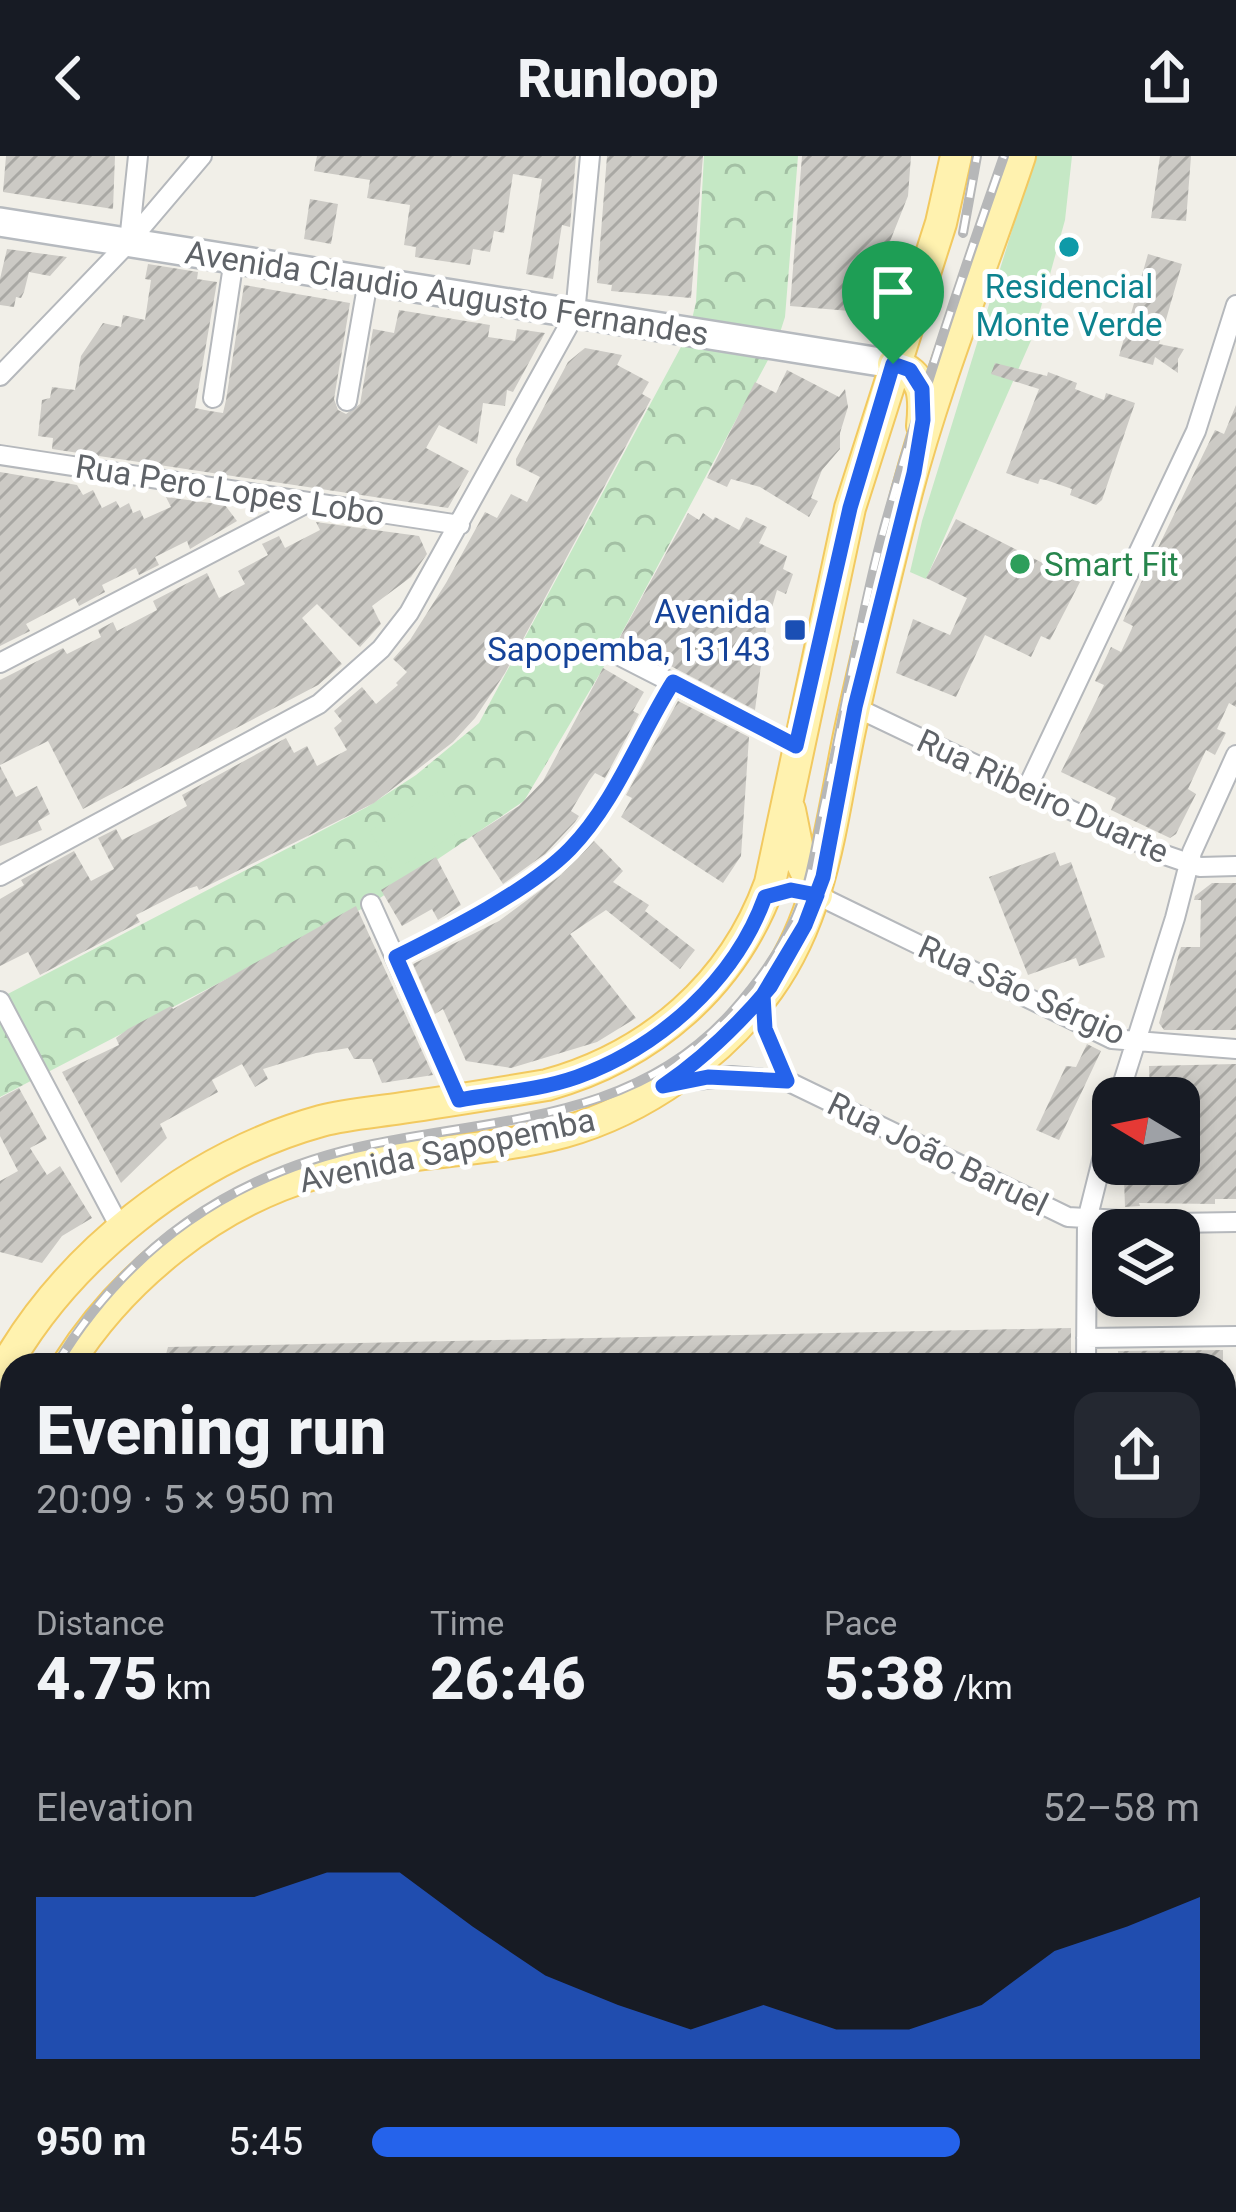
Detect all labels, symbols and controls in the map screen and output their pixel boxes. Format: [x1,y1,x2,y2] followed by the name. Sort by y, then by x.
[36,45,102,111] icon: back
[1134,45,1200,111] icon: share
[517,47,719,110] text: Runloop
[183,232,711,354] street label: Avenida Claudio Augusto Fernandes
[1056,234,1082,260] marker: Residencial Monte Verde
[842,241,944,364] pin
[860,259,926,325] icon: arrive
[975,267,1163,344] place label: Residencial Monte Verde
[73,446,387,534] street label: Rua Pero Lopes Lobo
[1044,545,1179,584] place label: Smart Fit
[1007,551,1033,577] marker: Smart Fit
[487,592,771,669] place label: Avenida Sapopemba, 13143
[782,617,808,643] marker: Avenida Sapopemba, 13143
[911,721,1175,871] street label: Rua Ribeiro Duarte
[912,927,1132,1053] street label: Rua São Sérgio
[1092,1077,1200,1185] north arrow
[1092,1077,1200,1317] map controls
[822,1084,1054,1224] street label: Rua João Baruel
[296,1100,598,1200] street label: Avenida Sapopemba
[1092,1209,1200,1317] button: layers
[1074,1392,1200,1518] button: share
[36,1393,387,1470] text: Evening run
[36,1477,334,1523] text: 20:09 · 5 × 950 m
[36,1604,164,1643] text: Distance
[430,1604,504,1643] text: Time
[824,1604,897,1643] text: Pace
[36,1643,158,1714] text: 4.75
[430,1643,586,1714] text: 26:46
[824,1643,945,1714] text: 5:38
[158,1668,211,1707] text: km
[945,1668,1013,1707] text: /km
[36,1785,194,1831] text: Elevation
[1043,1785,1200,1831] text: 52–58 m
[36,2119,147,2165] text: 950 m
[228,2119,303,2165] text: 5:45

